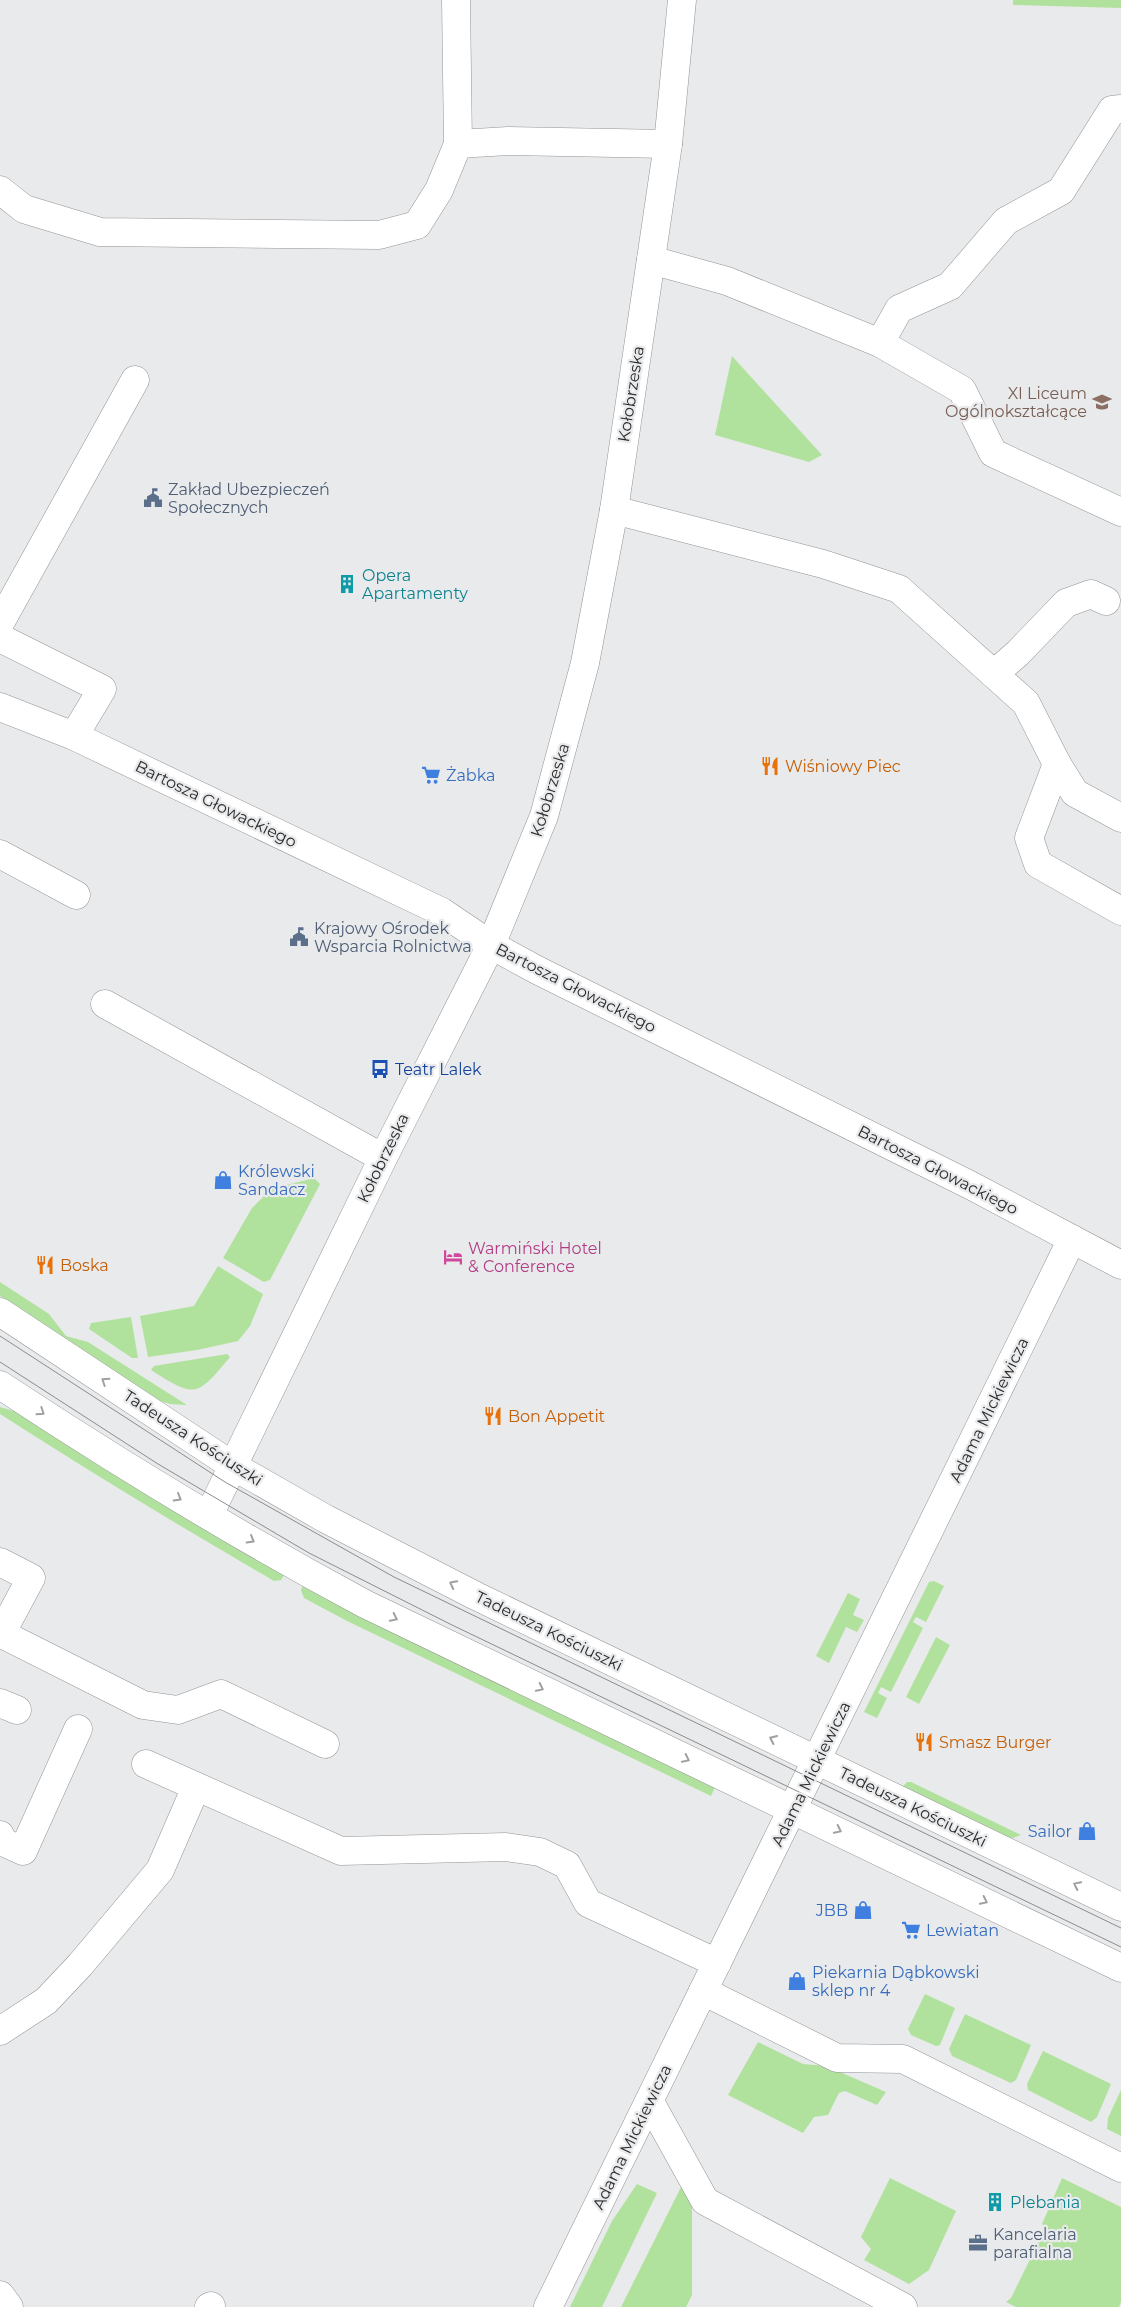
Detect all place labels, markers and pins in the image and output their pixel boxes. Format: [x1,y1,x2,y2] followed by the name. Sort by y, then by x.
[945,384,1087,421] place label: XI Liceum Ogólnokształcące
[1091,391,1113,413] school or university icon: XI Liceum Ogólnokształcące
[168,480,330,517] place label: Zakład Ubezpieczeń Społecznych
[142,487,164,509] public building icon: Zakład Ubezpieczeń Społecznych
[362,566,468,603] place label: Opera Apartamenty
[336,573,358,595] building icon: Opera Apartamenty
[759,755,781,777] restaurant icon: Wiśniowy Piec
[785,757,901,776] place label: Wiśniowy Piec
[420,764,442,786] supermarket icon: Żabka
[446,766,496,785] place label: Żabka
[314,919,472,956] place label: Krajowy Ośrodek Wsparcia Rolnictwa
[288,926,310,948] public building icon: Krajowy Ośrodek Wsparcia Rolnictwa
[369,1058,391,1080] bus stop icon: Teatr Lalek
[395,1060,482,1079] place label: Teatr Lalek
[238,1162,315,1199] place label: Królewski Sandacz
[212,1169,234,1191] shop icon: Królewski Sandacz
[468,1239,602,1276] place label: Warmiński Hotel & Conference
[442,1246,464,1268] hotel icon: Warmiński Hotel & Conference
[34,1254,56,1276] restaurant icon: Boska
[60,1256,109,1275] place label: Boska
[482,1405,504,1427] restaurant icon: Bon Appetit
[508,1407,606,1426] place label: Bon Appetit
[913,1731,935,1753] restaurant icon: Smasz Burger
[939,1733,1052,1752] place label: Smasz Burger
[1076,1820,1098,1842] shop icon: Sailor
[1028,1822,1072,1841] place label: Sailor
[852,1899,874,1921] shop icon: JBB
[815,1901,848,1920] place label: JBB
[900,1919,922,1941] supermarket icon: Lewiatan
[926,1921,999,1940] place label: Lewiatan
[812,1963,980,2000] place label: Piekarnia Dąbkowski sklep nr 4
[786,1970,808,1992] shop icon: Piekarnia Dąbkowski sklep nr 4
[984,2191,1006,2213] building icon: Plebania
[1010,2193,1080,2212] place label: Plebania
[993,2225,1077,2262] place label: Kancelaria parafialna
[967,2232,989,2254] office icon: Kancelaria parafialna

